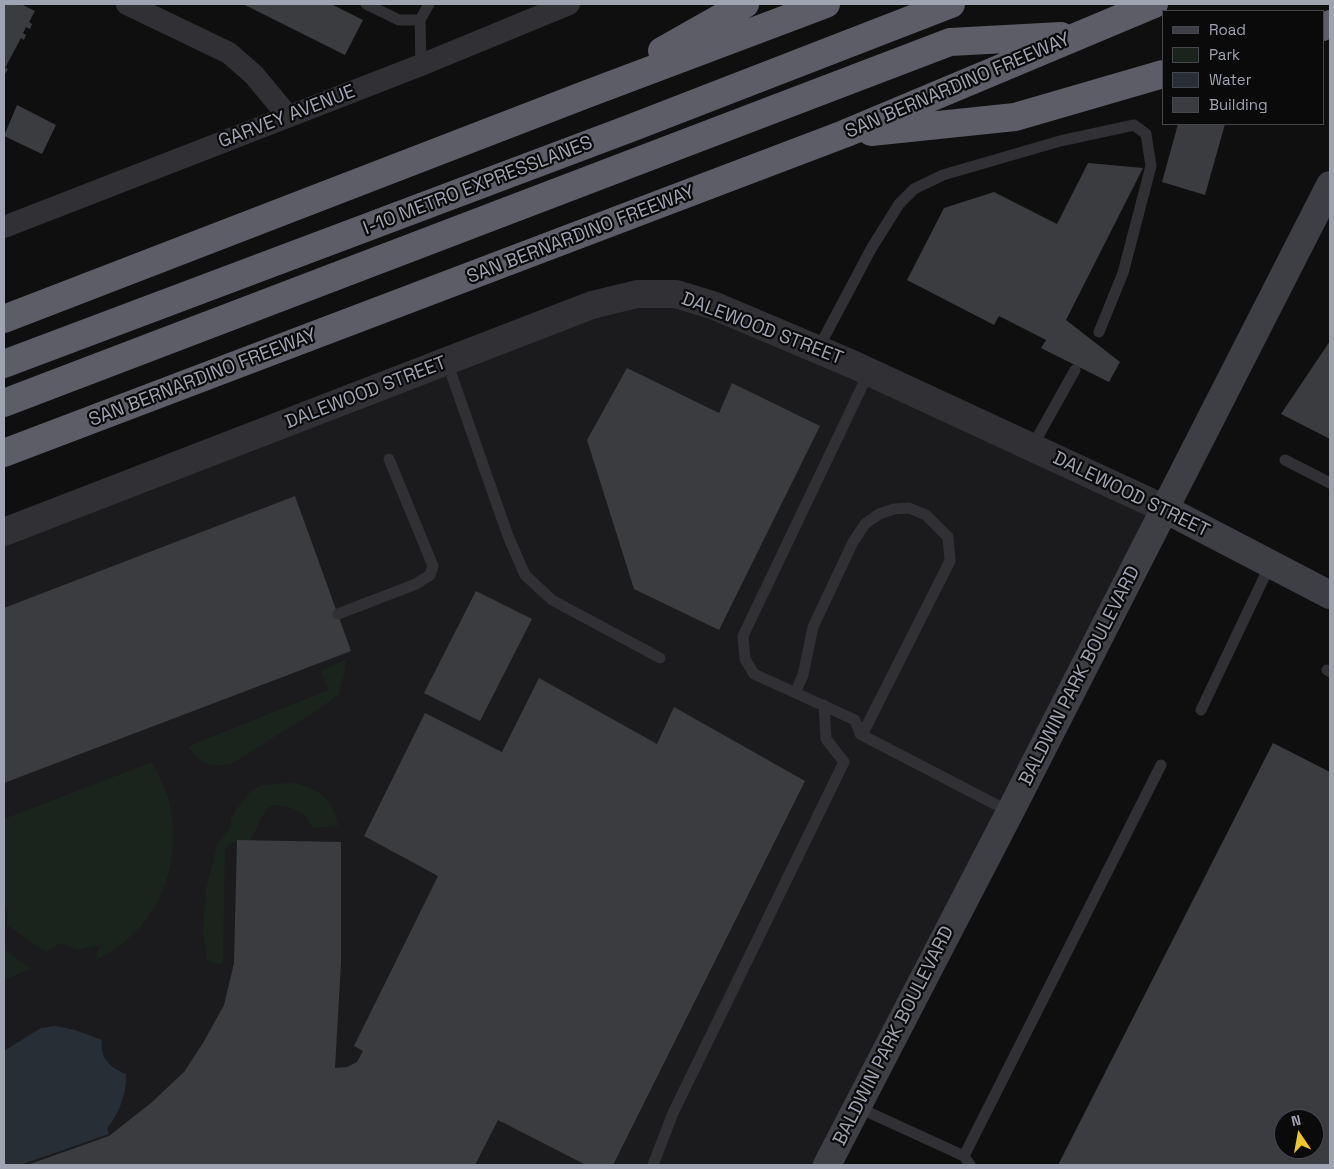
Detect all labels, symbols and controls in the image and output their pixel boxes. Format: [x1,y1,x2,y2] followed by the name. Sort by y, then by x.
[1162,10,1324,125] legend
[1209,20,1246,39] text: Road
[842,28,1074,144] street label: SAN BERNARDINO FREEWAY
[1209,45,1240,64] text: Park
[1209,70,1251,89] text: Water
[215,80,359,154] street label: GARVEY AVENUE
[1209,95,1268,114] text: Building
[360,132,596,240] street label: I-10 METRO EXPRESSLANES
[464,181,698,289] street label: SAN BERNARDINO FREEWAY
[678,288,846,370] street label: DALEWOOD STREET
[86,324,320,432] street label: SAN BERNARDINO FREEWAY
[282,352,450,434] street label: DALEWOOD STREET
[1049,447,1213,543] street label: DALEWOOD STREET
[1015,563,1145,789] street label: BALDWIN PARK BOULEVARD
[829,923,959,1149] street label: BALDWIN PARK BOULEVARD
[1274,1109,1324,1159] north arrow
[1290,1111,1303,1130] text: N

